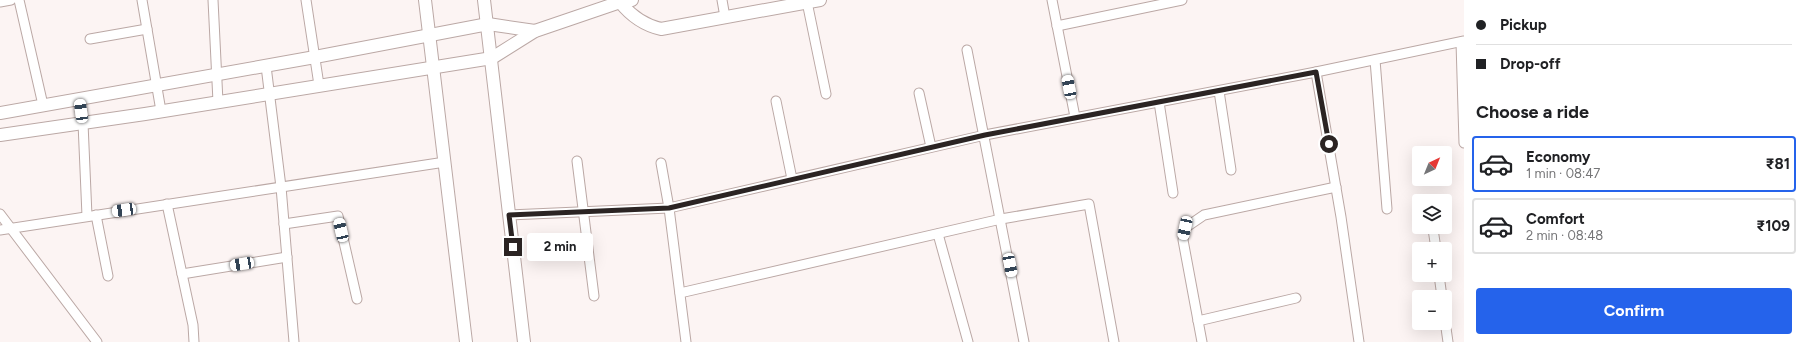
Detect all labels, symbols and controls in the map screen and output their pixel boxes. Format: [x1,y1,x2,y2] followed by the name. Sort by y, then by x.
[1500,16,1547,34] text: Pickup
[1500,55,1561,73] text: Drop-off
[1061,74,1077,100] car
[73,98,89,124] car
[1476,101,1589,123] text: Choose a ride
[1320,135,1338,153] route start
[1412,146,1452,186] north arrow
[1412,146,1452,330] map controls
[1478,146,1514,182] icon: car
[1526,148,1591,166] text: Economy
[1765,155,1790,173] text: ₹81
[1526,166,1600,181] text: 1 min · 08:47
[1412,194,1452,234] button: layers
[111,202,137,218] car
[1478,208,1514,244] icon: car
[1526,210,1585,228] text: Comfort
[1177,215,1193,241] car
[332,217,350,243] car
[1756,217,1790,235] text: ₹109
[1526,228,1603,243] text: 2 min · 08:48
[527,233,593,261] callout: 2 min
[504,238,522,256] route end
[544,239,576,254] text: 2 min
[1412,242,1452,282] button: +
[1002,252,1018,278] car
[229,256,255,272] car
[1476,288,1792,334] button: Confirm
[1412,290,1452,330] button: −

